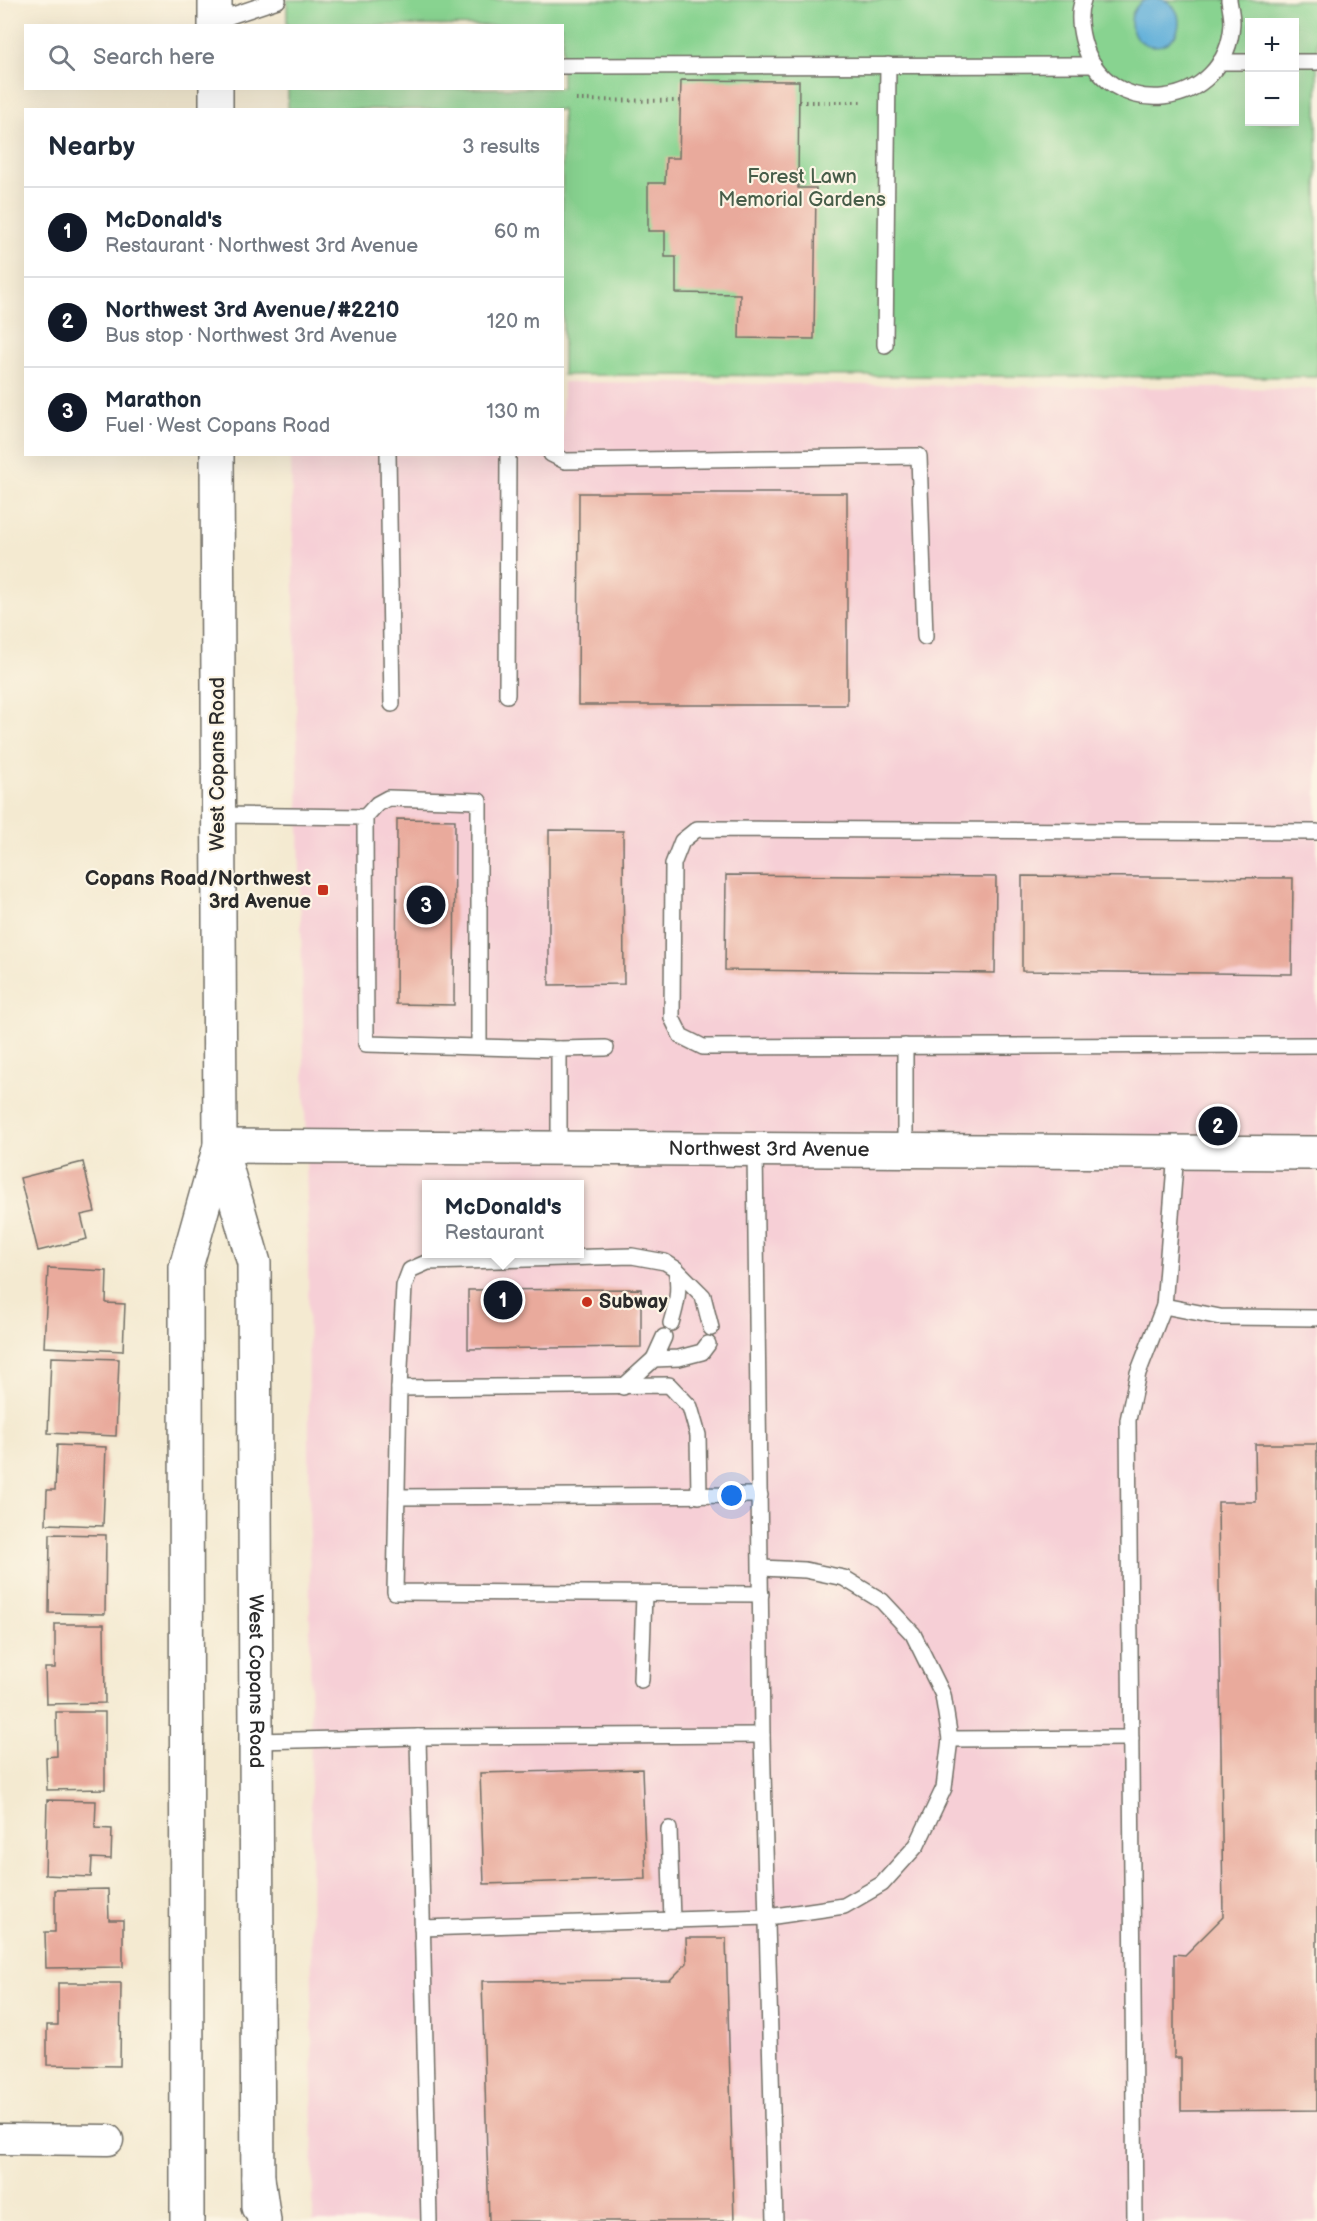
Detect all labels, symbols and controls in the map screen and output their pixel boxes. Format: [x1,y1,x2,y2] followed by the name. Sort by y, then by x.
[1245,18,1299,126] map controls
[1245,18,1299,72] button: +
[24,24,564,90] search box
[45,41,78,74] icon: search
[93,44,215,71] text: Search here
[1245,72,1299,126] button: −
[48,132,135,163] text: Nearby
[462,135,540,159] text: 3 results
[718,165,886,212] park label: Forest Lawn Memorial Gardens
[105,207,222,234] text: McDonald's
[63,220,72,244] text: 1
[494,220,540,244] text: 60 m
[105,234,418,258] text: Restaurant · Northwest 3rd Avenue
[105,297,400,324] text: Northwest 3rd Avenue/#2210
[62,310,73,334] text: 2
[487,310,540,334] text: 120 m
[105,324,397,348] text: Bus stop · Northwest 3rd Avenue
[105,387,202,414] text: Marathon
[62,400,73,424] text: 3
[486,400,540,424] text: 130 m
[105,414,330,438] text: Fuel · West Copans Road
[206,677,230,851] street label: West Copans Road
[85,867,311,914] place label: Copans Road/Northwest 3rd Avenue
[406,882,446,928] pin: 3
[316,883,330,897] marker: Copans Road/Northwest 3rd Avenue
[1198,1104,1238,1148] pin: 2
[669,1137,870,1162] street label: Northwest 3rd Avenue
[422,1180,584,1258] popup
[444,1194,562,1221] text: McDonald's
[444,1221,544,1245] text: Restaurant
[484,1278,522,1322] pin: 1
[599,1290,668,1314] place label: Subway
[580,1295,594,1309] marker: Subway
[717,1481,746,1510] your location
[243,1594,268,1768] street label: West Copans Road

